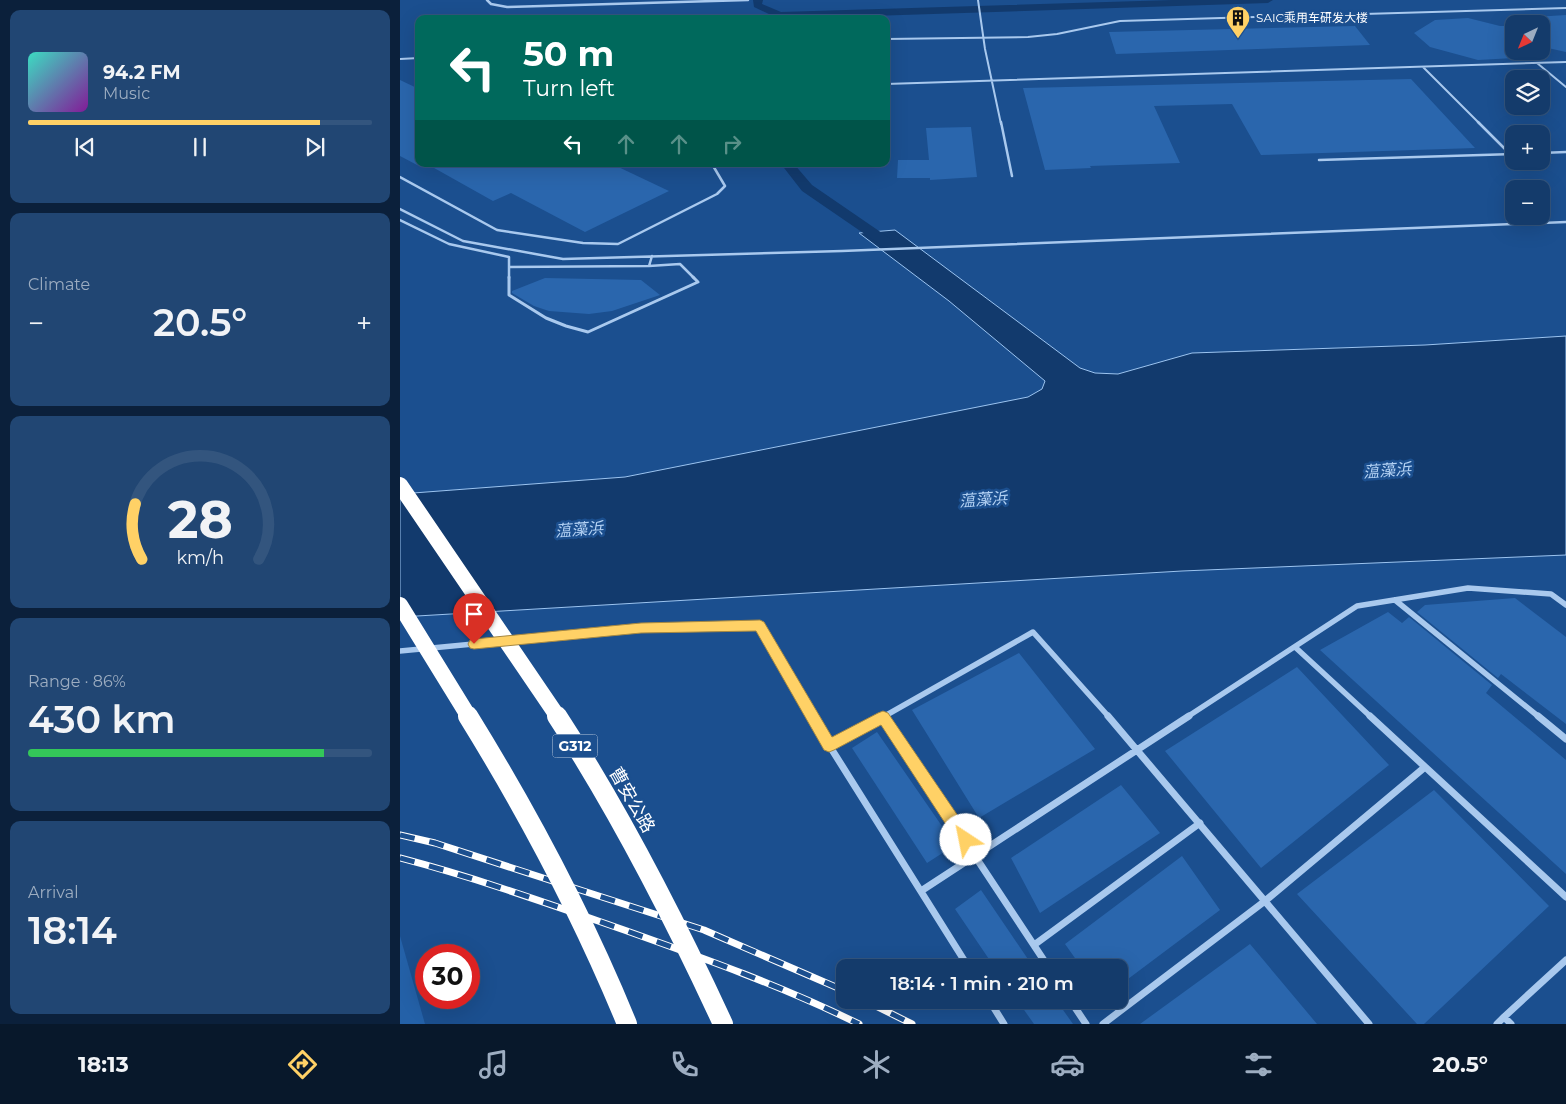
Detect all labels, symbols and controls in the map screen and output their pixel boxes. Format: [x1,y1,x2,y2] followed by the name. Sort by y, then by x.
[1225,5,1251,39] building icon: SAIC乘用车研发大楼
[1256,10,1368,25] place label: SAIC乘用车研发大楼
[1505,15,1550,60] north arrow
[1505,15,1550,225] map controls
[523,32,614,75] text: 50 m
[440,35,505,100] icon: left
[103,61,181,84] text: 94.2 FM
[1505,70,1550,115] button: layers
[523,75,615,102] text: Turn left
[103,84,150,103] text: Music
[1505,125,1550,170] button: +
[559,130,587,158] icon: left
[612,130,640,158] icon: ahead
[665,130,693,158] icon: ahead
[718,130,746,158] icon: right
[71,133,99,161] icon: previous
[186,133,214,161] icon: pause
[301,133,329,161] icon: next
[1505,180,1550,225] button: −
[28,275,90,294] text: Climate
[153,299,247,346] text: 20.5°
[28,306,44,340] text: −
[356,306,372,340] text: +
[1362,459,1414,482] water label: 蕰藻浜
[167,488,233,551] text: 28
[958,488,1010,511] water label: 蕰藻浜
[554,518,606,541] water label: 蕰藻浜
[176,547,224,568] text: km/h
[453,593,495,644] pin
[460,600,488,628] icon: arrive
[28,672,126,691] text: Range · 86%
[28,696,176,743] text: 430 km
[552,734,598,758] road number: G312
[604,763,660,837] street label: 曹安公路
[939,813,991,865] position arrow
[28,883,78,902] text: Arrival
[28,907,117,954] text: 18:14
[415,944,480,1009] speed limit sign: 30
[890,972,1074,995] text: 18:14 · 1 min · 210 m
[285,1047,320,1082] icon: directions
[476,1047,511,1082] icon: music
[667,1047,702,1082] icon: phone
[859,1047,894,1082] icon: climate
[1050,1047,1085,1082] icon: car
[1241,1047,1276,1082] icon: filters
[78,1051,129,1078] text: 18:13
[1432,1051,1488,1078] text: 20.5°

